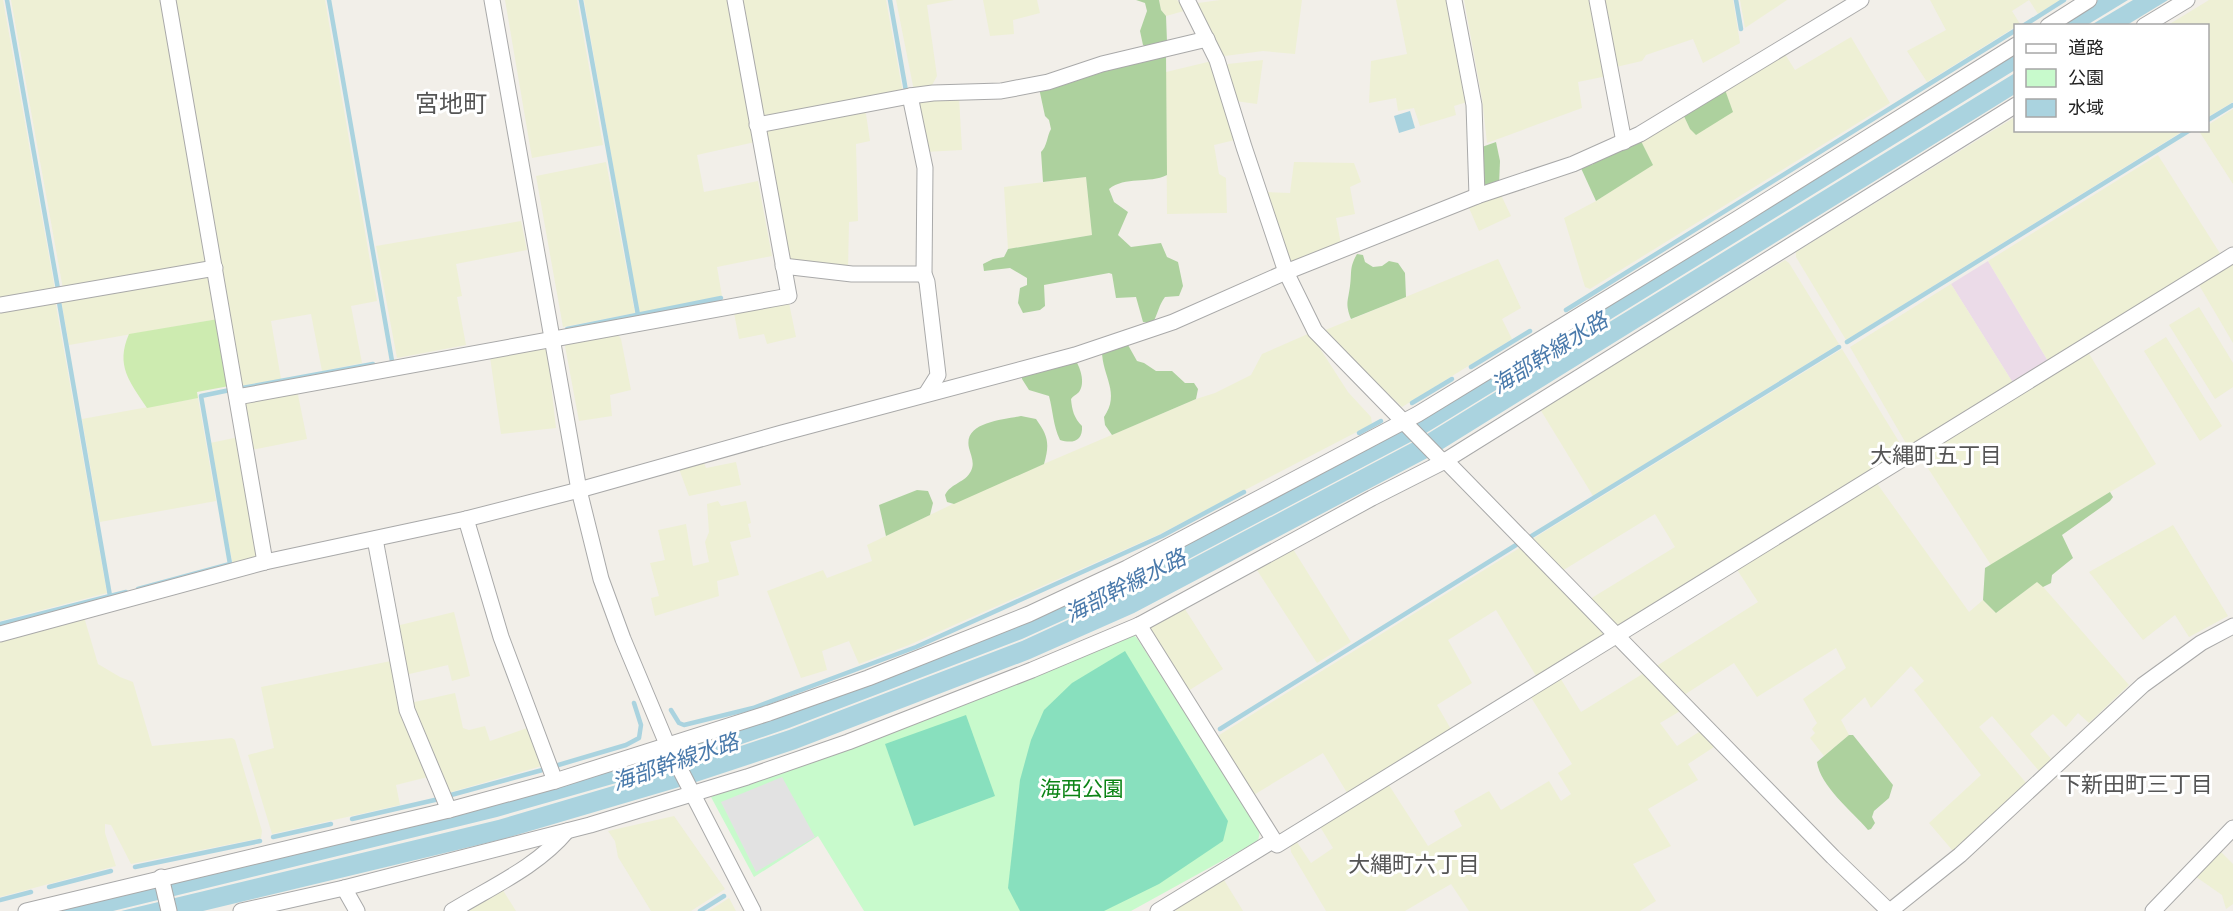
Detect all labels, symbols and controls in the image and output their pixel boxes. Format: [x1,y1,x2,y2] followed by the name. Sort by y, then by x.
[2014,24,2209,132] legend
[2068,36,2104,58] text: 道路
[2068,66,2104,88] text: 公園
[415,88,487,117] district label: 宮地町
[2068,96,2104,118] text: 水域
[1486,305,1614,398] water label: 海部幹線水路
[1870,441,2002,468] district label: 大縄町五丁目
[1060,542,1192,627] water label: 海部幹線水路
[608,726,744,795] water label: 海部幹線水路
[2059,770,2213,797] district label: 下新田町三丁目
[1040,775,1124,800] park label: 海西公園
[1348,850,1480,877] district label: 大縄町六丁目

